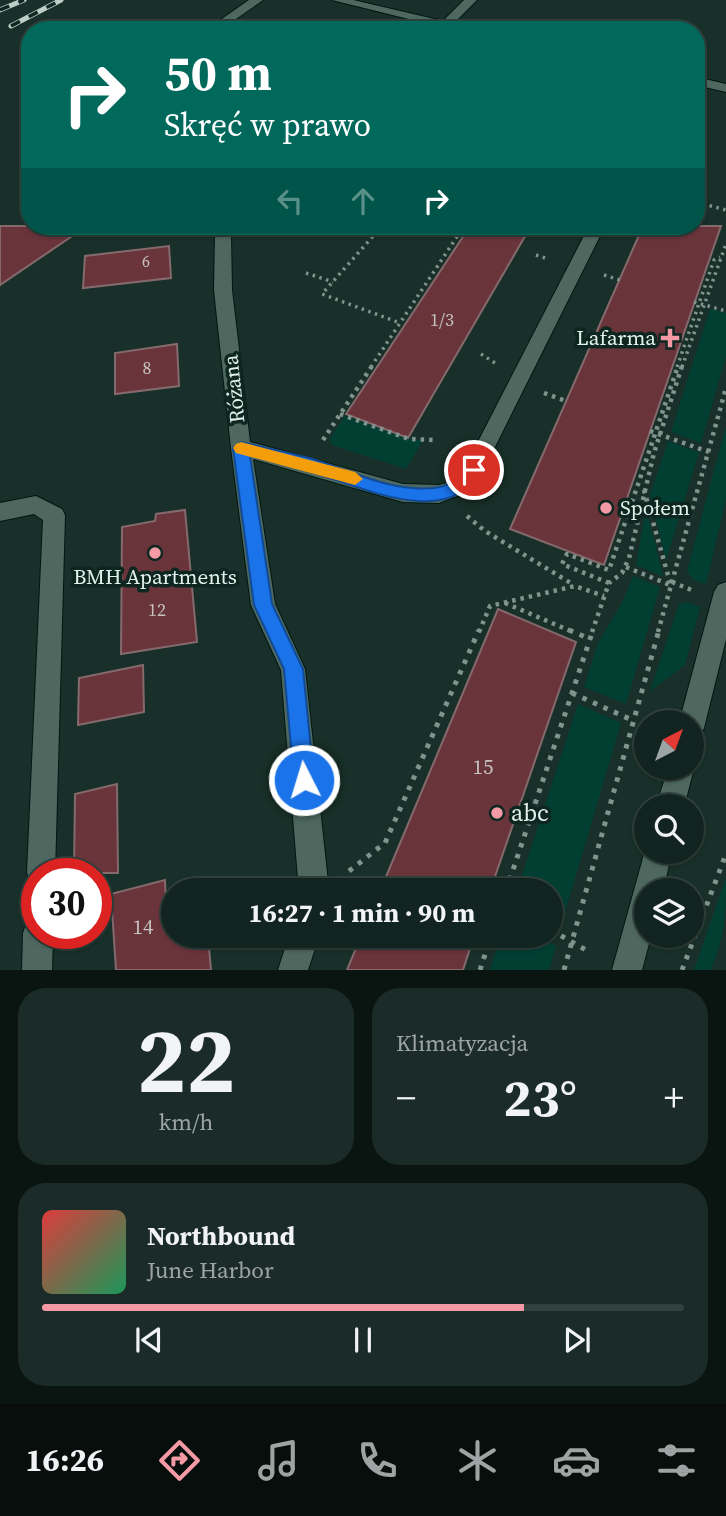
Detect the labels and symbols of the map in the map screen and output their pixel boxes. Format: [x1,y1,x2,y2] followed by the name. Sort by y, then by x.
[142,250,150,272] house number: 6
[430,307,454,332] house number: 1/3
[576,323,656,352] place label: Lafarma
[662,330,678,346] marker: Lafarma
[215,353,252,425] street label: Różana
[143,355,152,380] house number: 8
[444,440,504,500] pin
[620,493,690,522] place label: Społem
[598,500,614,516] marker: Społem
[147,545,163,561] marker: BMH Apartments
[73,562,237,591] place label: BMH Apartments
[148,597,166,622] house number: 12
[634,710,704,780] north arrow
[267,743,341,817] position arrow
[473,752,494,781] house number: 15
[511,796,549,829] place label: abc
[489,805,505,821] marker: abc
[21,858,112,949] speed limit sign: 30
[133,912,154,941] house number: 14

